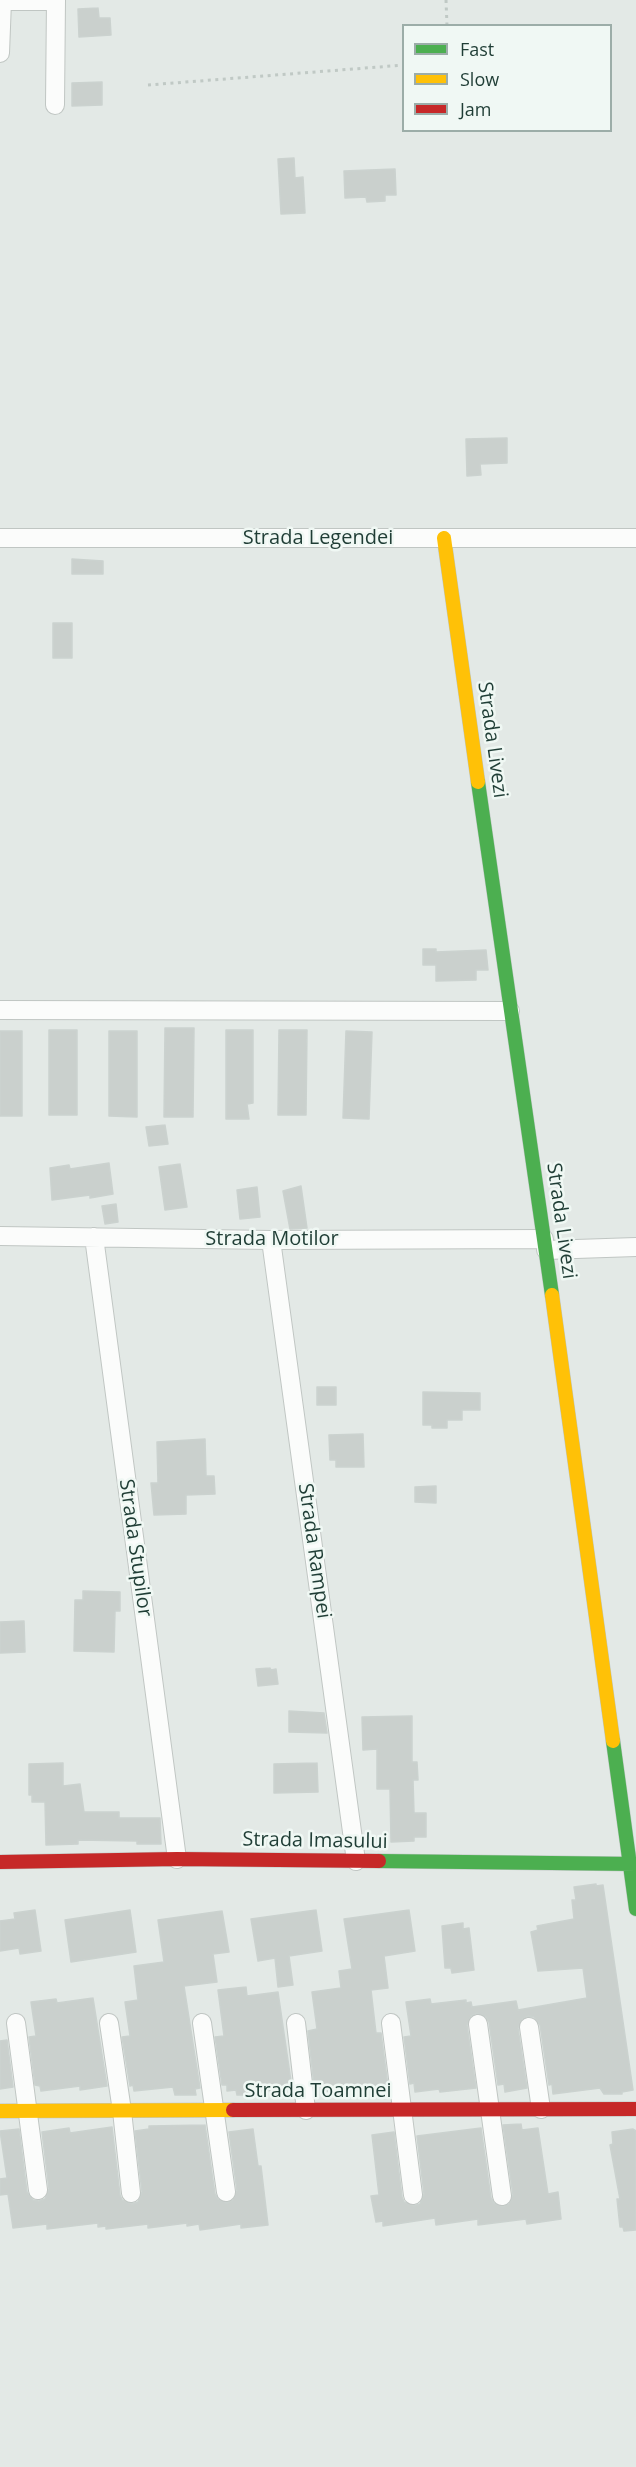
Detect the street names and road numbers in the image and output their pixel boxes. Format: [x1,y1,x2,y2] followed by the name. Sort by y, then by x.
[243,526,393,550] street label: Strada Legendei
[472,680,512,800] street label: Strada Livezi
[541,1161,581,1281] street label: Strada Livezi
[205,1227,339,1251] street label: Strada Motilor
[113,1478,157,1618] street label: Strada Stupilor
[293,1482,335,1620] street label: Strada Rampei
[242,1828,388,1854] street label: Strada Imasului
[244,2079,392,2103] street label: Strada Toamnei

